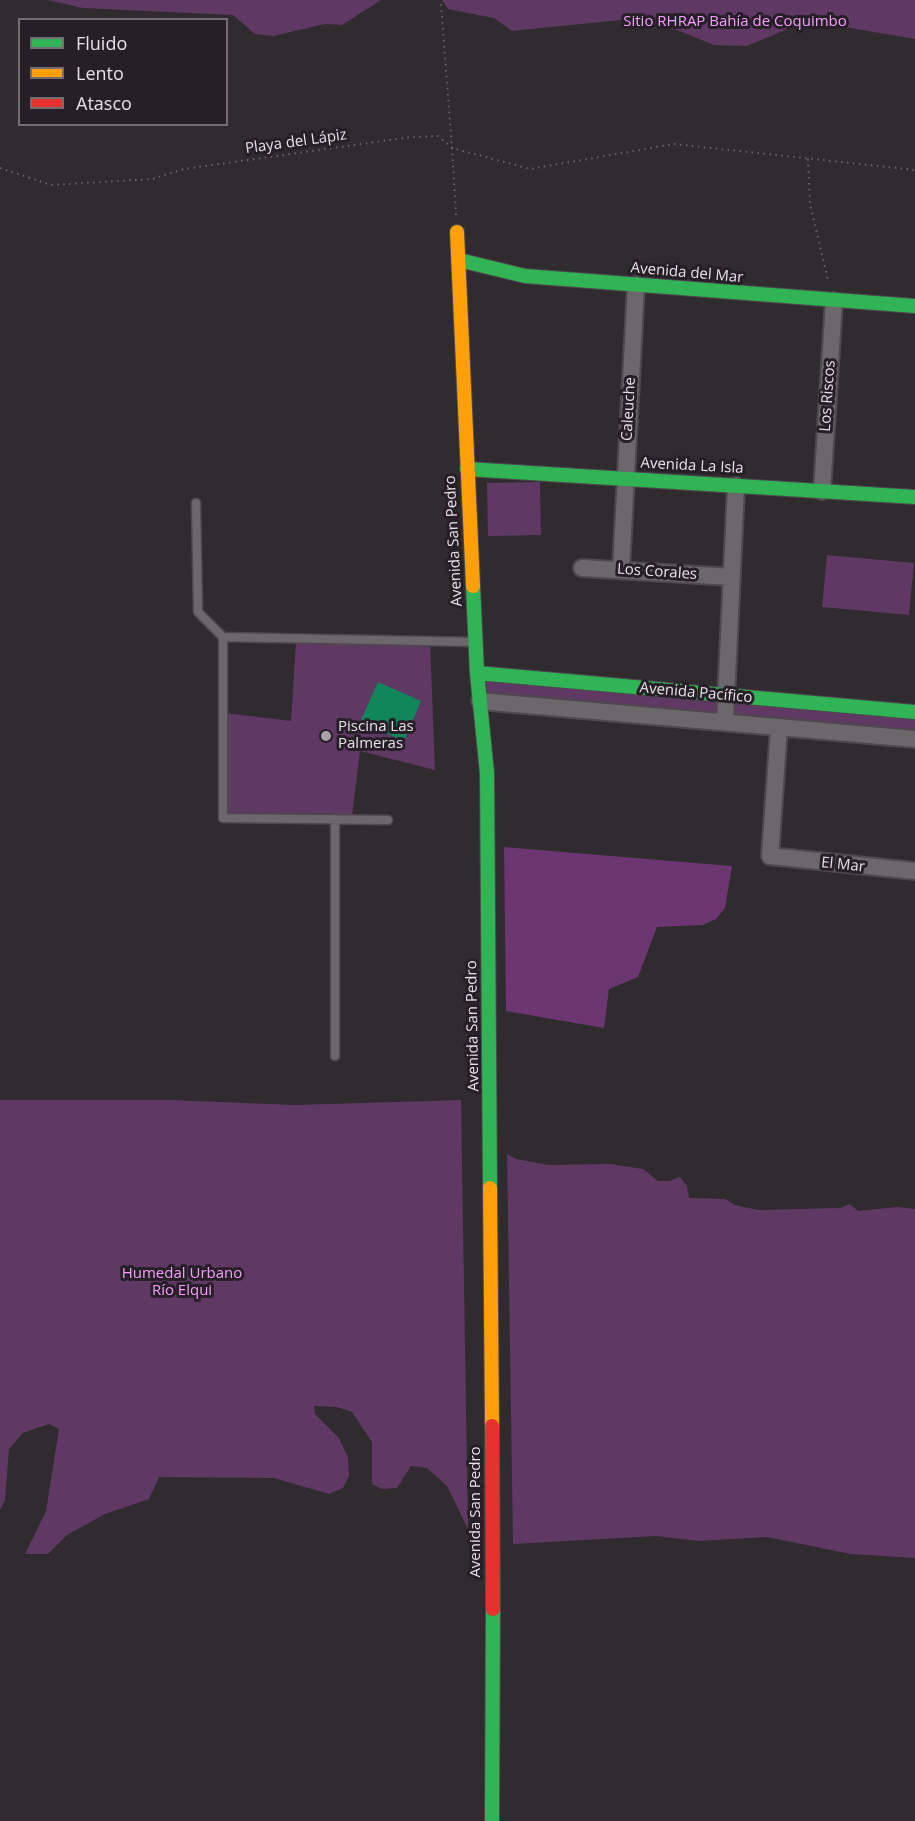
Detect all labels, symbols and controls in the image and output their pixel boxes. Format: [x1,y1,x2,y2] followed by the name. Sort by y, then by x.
[623,13,847,31] park label: Sitio RHRAP Bahía de Coquimbo
[18,18,228,126] legend
[76,31,127,55] text: Fluido
[76,61,124,85] text: Lento
[76,91,132,115] text: Atasco
[244,126,348,158] street label: Playa del Lápiz
[630,259,744,287] street label: Avenida del Mar
[817,360,839,432] street label: Los Riscos
[618,377,640,441] street label: Caleuche
[640,454,744,478] street label: Avenida La Isla
[442,475,466,607] street label: Avenida San Pedro
[616,560,698,584] street label: Los Corales
[639,679,753,707] street label: Avenida Pacífico
[338,718,414,753] place label: Piscina Las Palmeras
[319,729,333,743] marker: Piscina Las Palmeras
[820,854,866,876] street label: El Mar
[463,960,483,1092] street label: Avenida San Pedro
[122,1265,242,1300] park label: Humedal Urbano Río Elqui
[467,1446,485,1578] street label: Avenida San Pedro

